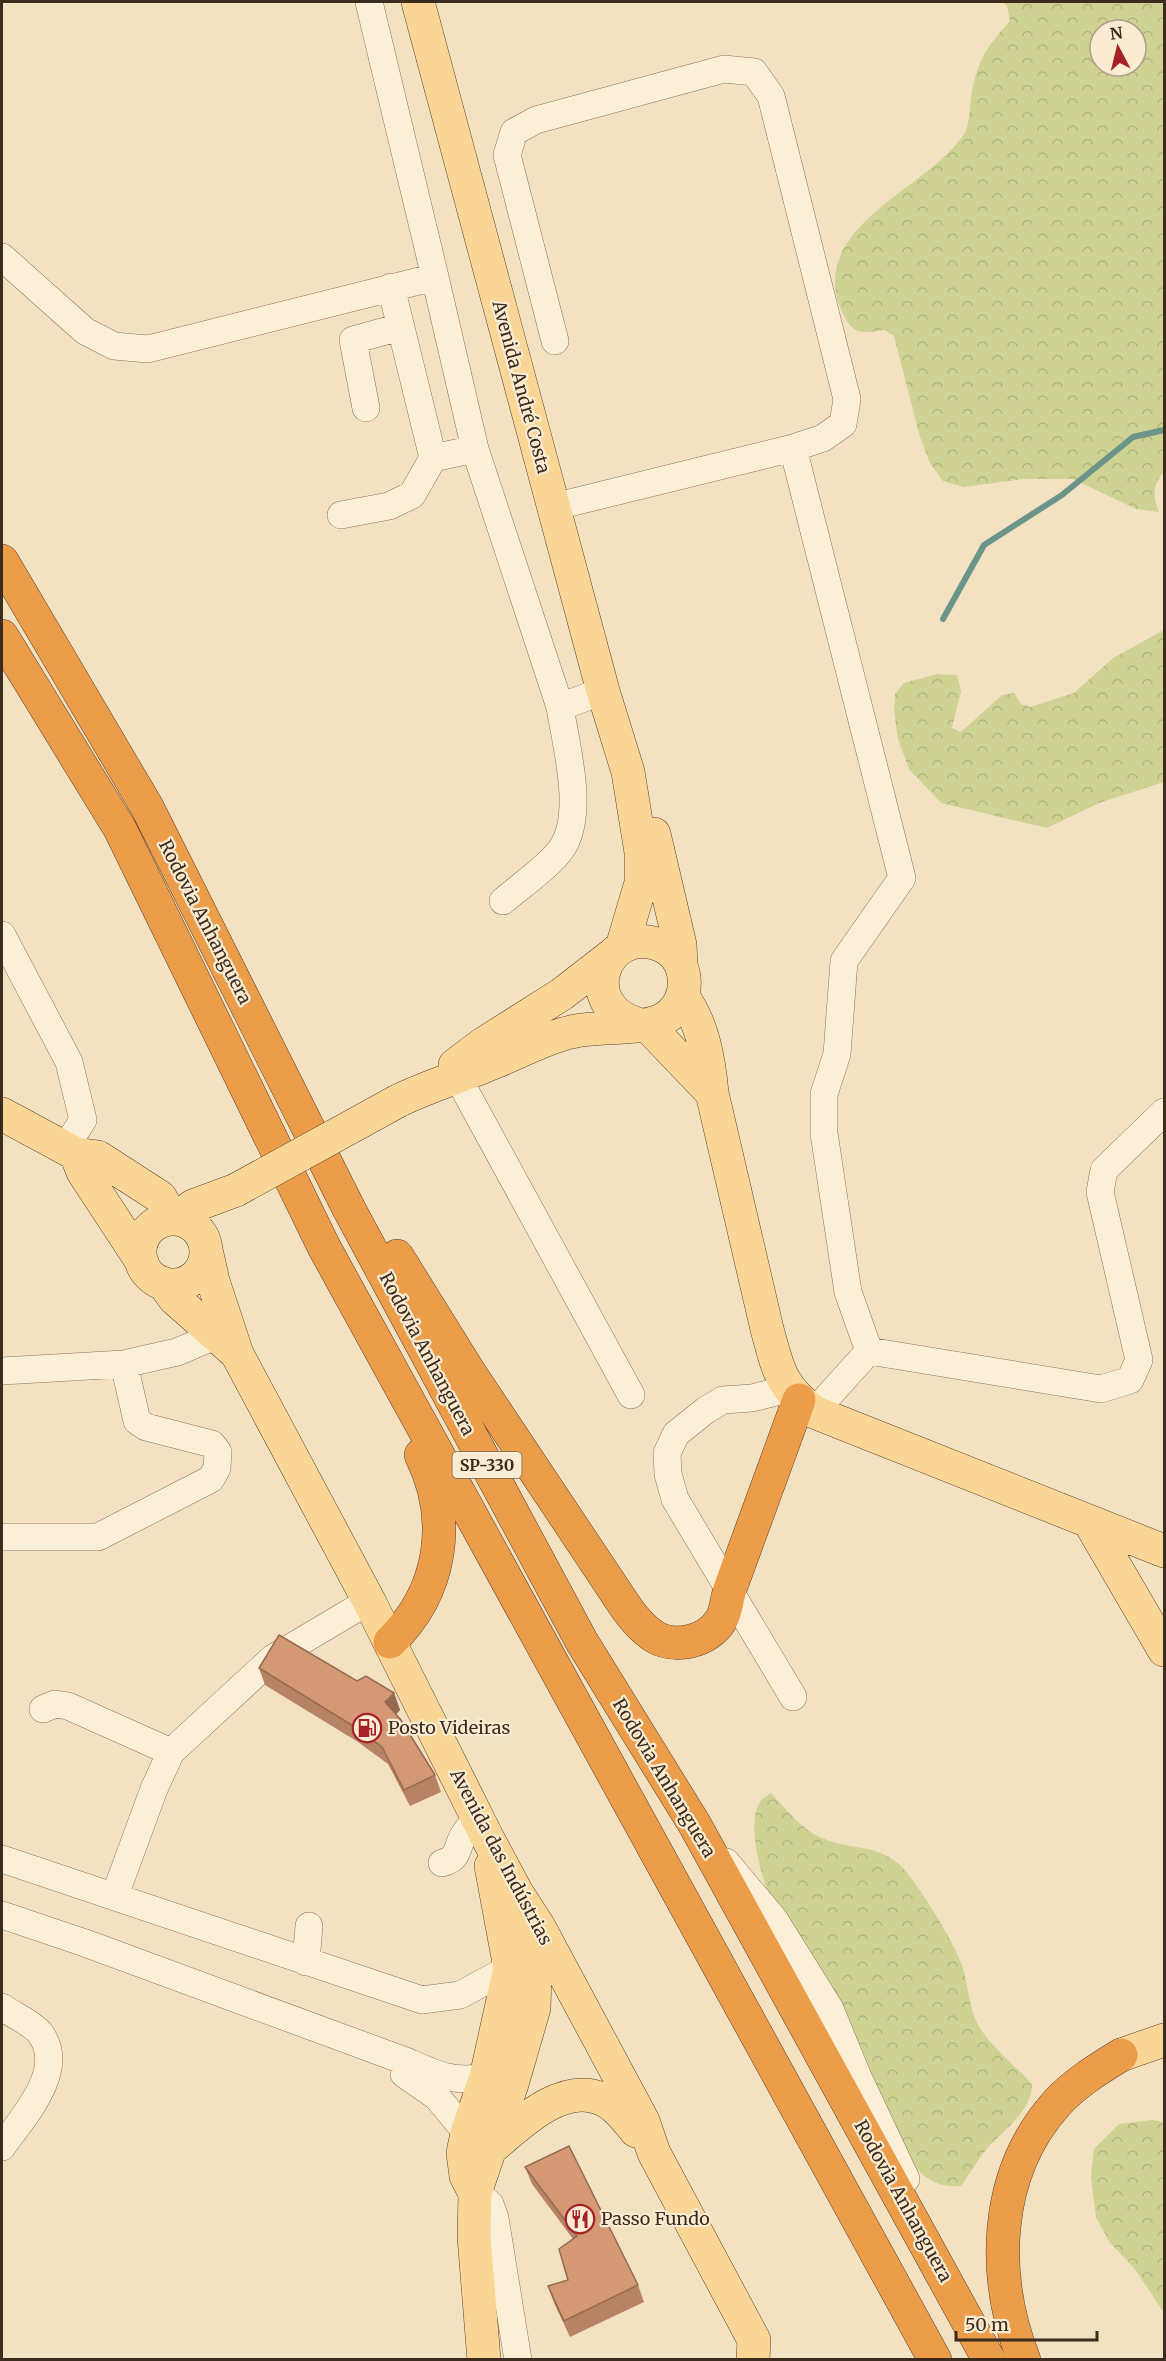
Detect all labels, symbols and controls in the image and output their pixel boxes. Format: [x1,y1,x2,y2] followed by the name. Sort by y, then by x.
[1088,18,1148,78] north arrow
[1109,22,1124,44] text: N
[487,297,556,476] street label: Avenida André Costa
[154,836,257,1008] street label: Rodovia Anhanguera
[375,1268,480,1440] street label: Rodovia Anhanguera
[452,1452,522,1478] road number: SP-330
[608,1694,721,1862] street label: Rodovia Anhanguera
[351,1712,383,1744] fuel station icon: Posto Videiras
[388,1716,510,1739] place label: Posto Videiras
[445,1764,558,1949] street label: Avenida das Indústrias
[849,2116,958,2286] street label: Rodovia Anhanguera
[564,2203,596,2235] restaurant icon: Passo Fundo
[601,2207,710,2230] place label: Passo Fundo
[956,2304,1097,2342] scale bar
[965,2313,1009,2336] text: 50 m

